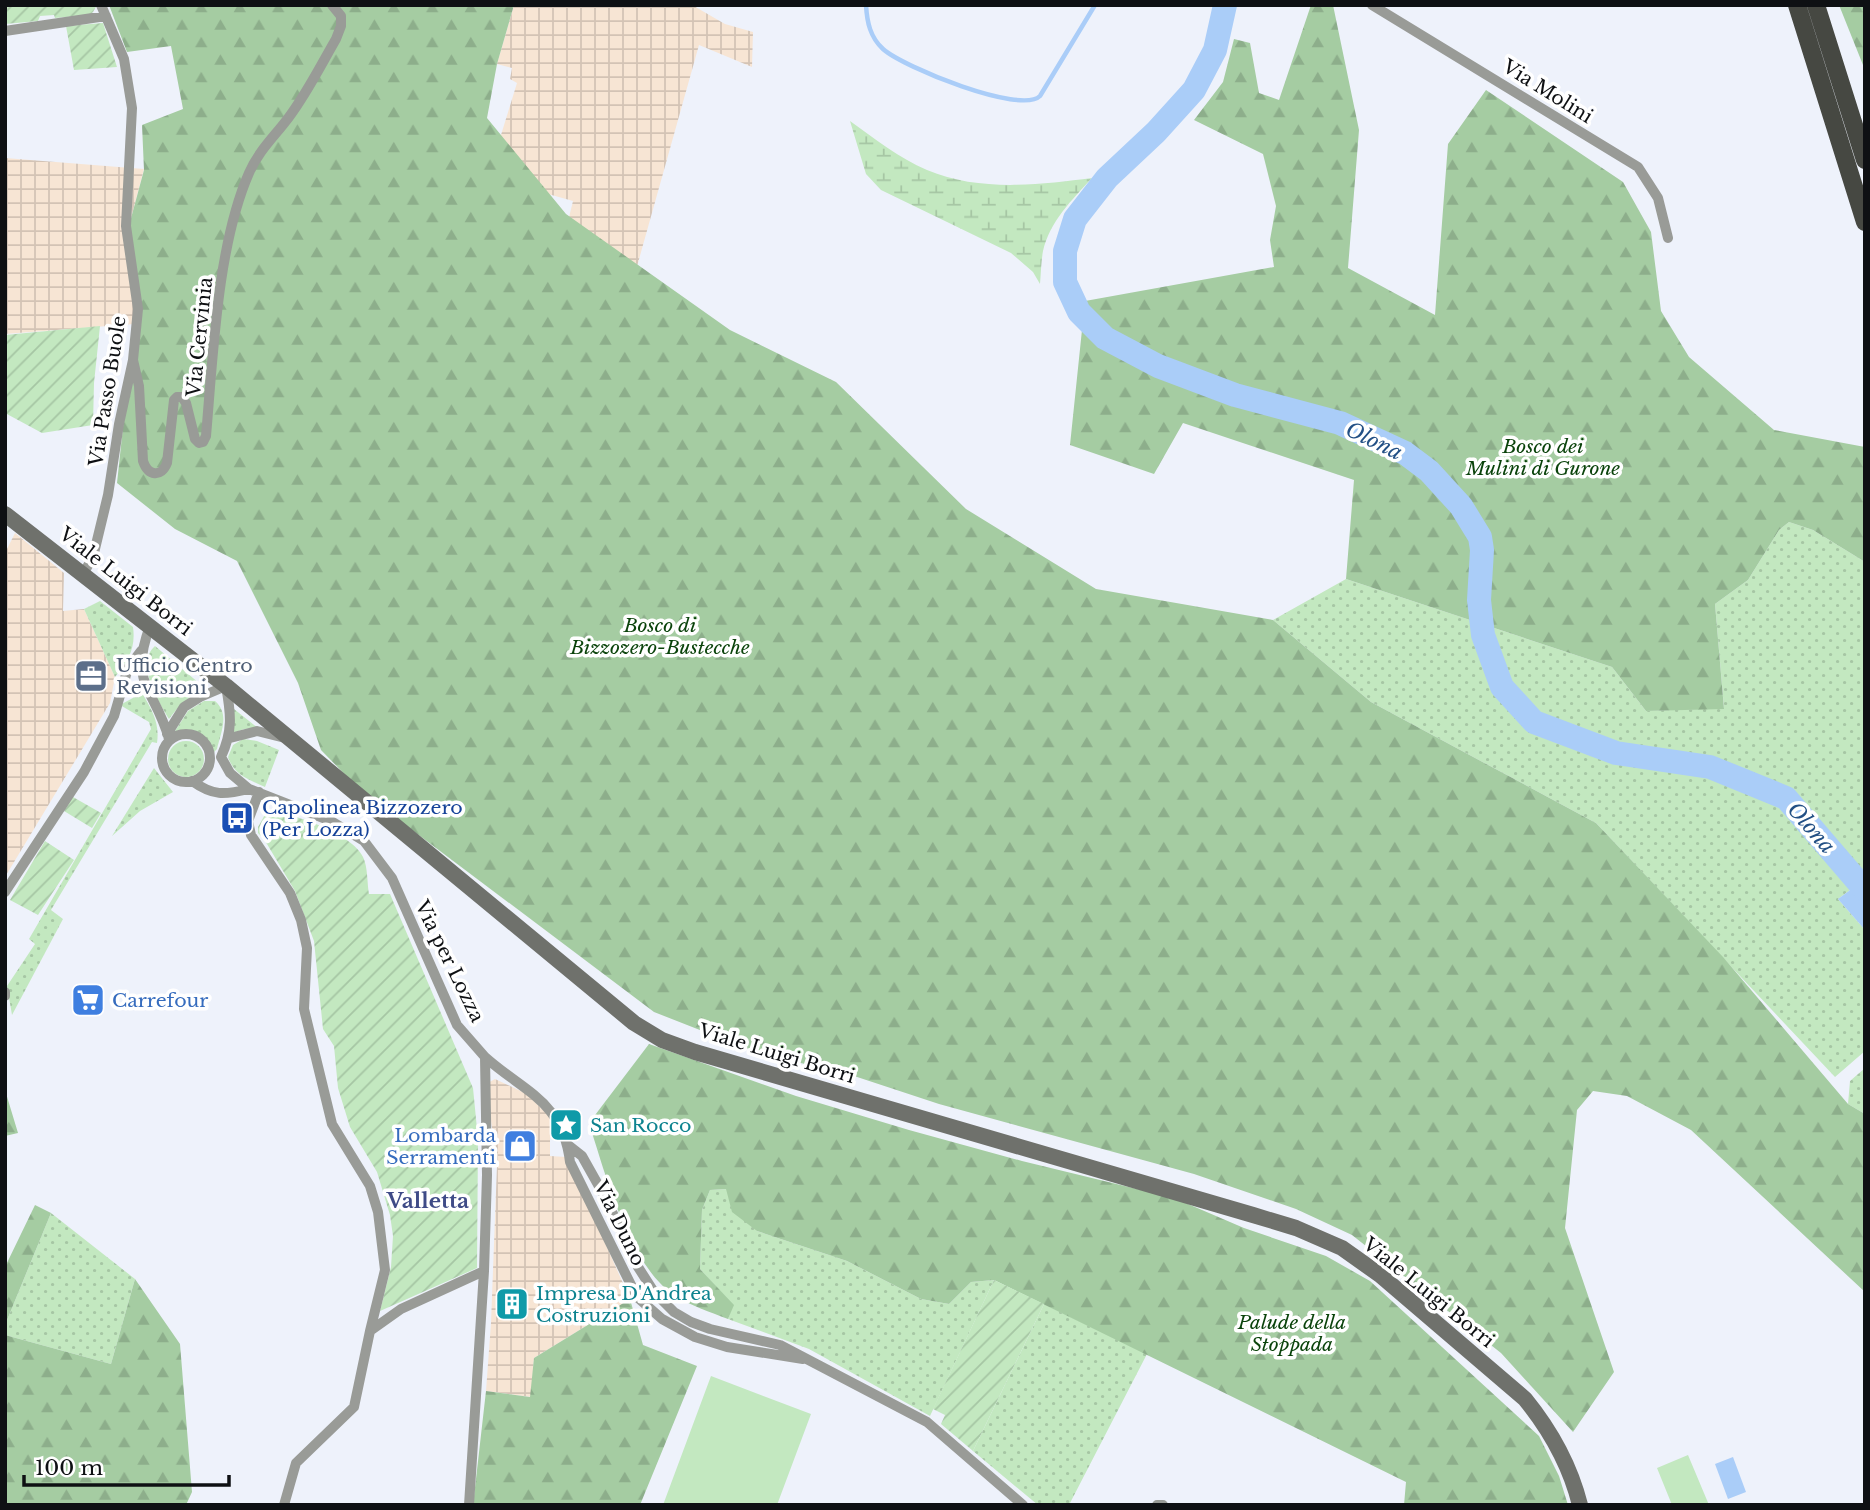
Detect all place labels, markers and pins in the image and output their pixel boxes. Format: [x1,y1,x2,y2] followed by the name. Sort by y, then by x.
[116,654,253,699] place label: Ufficio Centro Revisioni
[72,657,110,695] office icon: Ufficio Centro Revisioni
[262,796,463,841] place label: Capolinea Bizzozero (Per Lozza)
[218,799,256,837] bus stop icon: Capolinea Bizzozero (Per Lozza)
[69,981,107,1019] supermarket icon: Carrefour
[112,989,208,1012] place label: Carrefour
[547,1106,585,1144] place icon: San Rocco
[590,1114,691,1137] place label: San Rocco
[386,1124,497,1169] place label: Lombarda Serramenti
[501,1127,539,1165] shop icon: Lombarda Serramenti
[536,1282,712,1327] place label: Impresa D'Andrea Costruzioni
[493,1285,531,1323] building icon: Impresa D'Andrea Costruzioni

